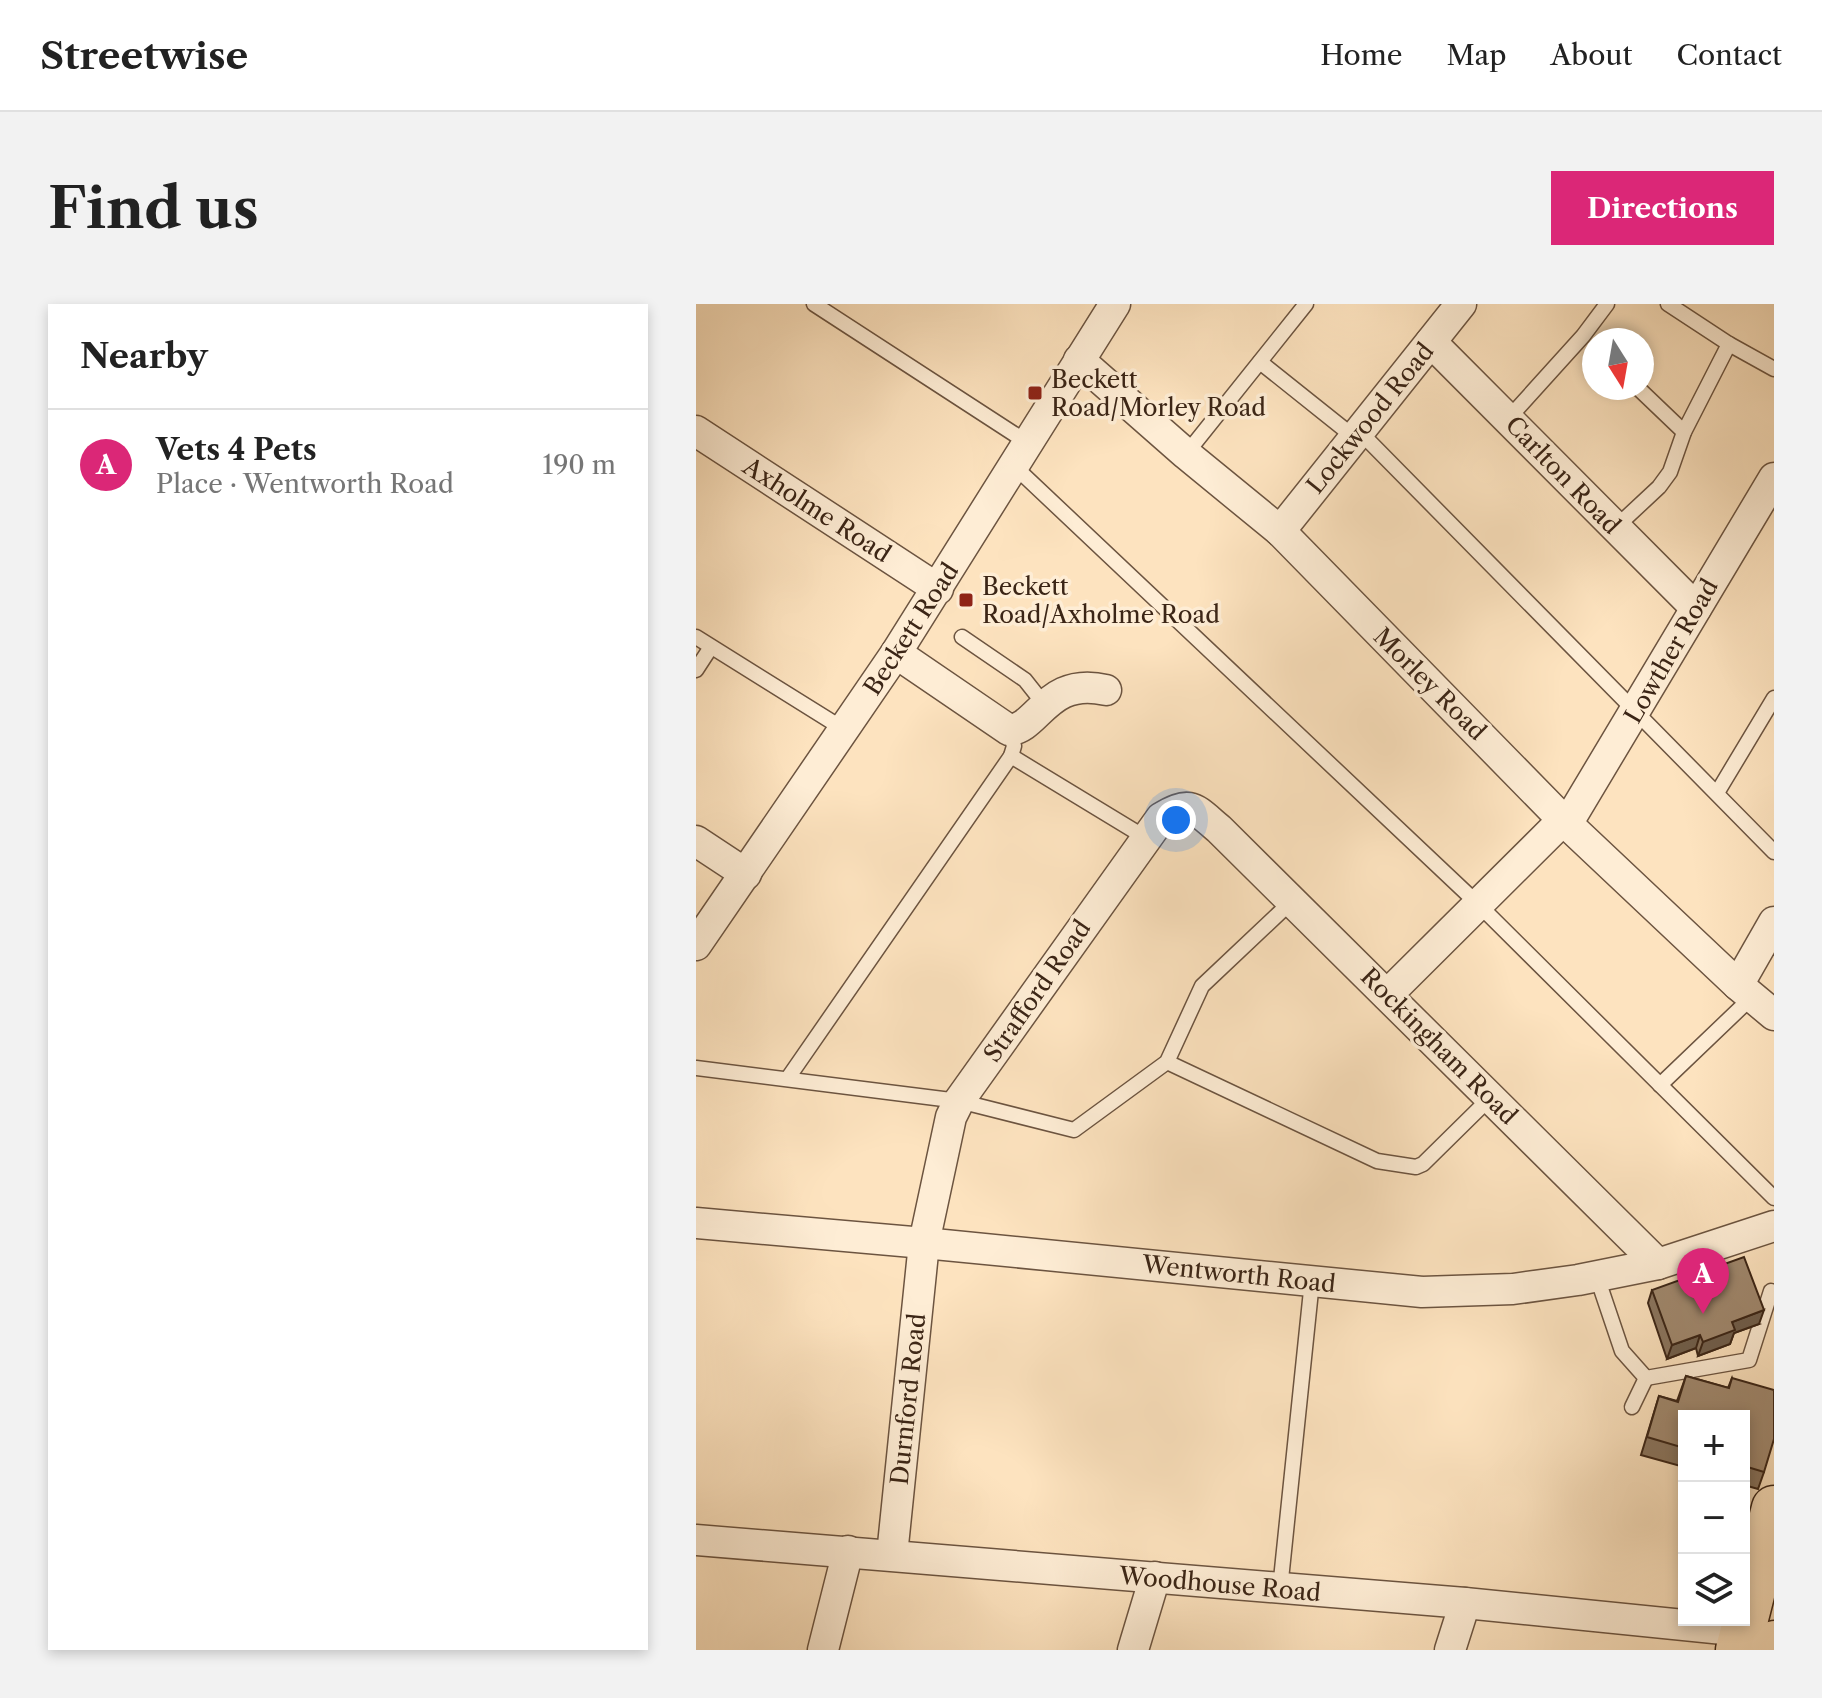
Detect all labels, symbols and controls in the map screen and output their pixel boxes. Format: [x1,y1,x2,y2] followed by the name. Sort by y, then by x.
[40,32,248,79] text: Streetwise
[1320,38,1402,72] text: Home
[1446,38,1506,72] text: Map
[1550,38,1632,72] text: About
[1676,38,1782,72] text: Contact
[1551,171,1774,245] button: Directions
[48,174,259,243] text: Find us
[1582,328,1654,400] north arrow
[80,335,208,377] text: Nearby
[1300,337,1440,499] street label: Lockwood Road
[1051,365,1266,422] place label: Beckett Road/Morley Road
[1026,384,1044,402] marker: Beckett Road/Morley Road
[1500,410,1627,540] street label: Carlton Road
[156,431,317,468] text: Vets 4 Pets
[96,449,116,481] text: A
[542,449,616,481] text: 190 m
[737,451,897,569] street label: Axholme Road
[156,468,454,500] text: Place · Wentworth Road
[857,557,965,701] street label: Beckett Road
[982,572,1220,629] place label: Beckett Road/Axholme Road
[1618,573,1724,728] street label: Lowther Road
[957,591,975,609] marker: Beckett Road/Axholme Road
[1368,622,1492,746] street label: Morley Road
[1156,800,1196,840] your location
[977,914,1097,1068] street label: Strafford Road
[1355,962,1524,1131] street label: Rockingham Road
[1677,1248,1729,1314] pin: A
[1140,1249,1338,1299] street label: Wentworth Road
[885,1311,931,1486] street label: Durnford Road
[1678,1410,1750,1626] map controls
[1678,1410,1750,1482] button: +
[1678,1482,1750,1554] button: −
[1678,1554,1750,1626] button: layers
[1117,1561,1322,1607] street label: Woodhouse Road

